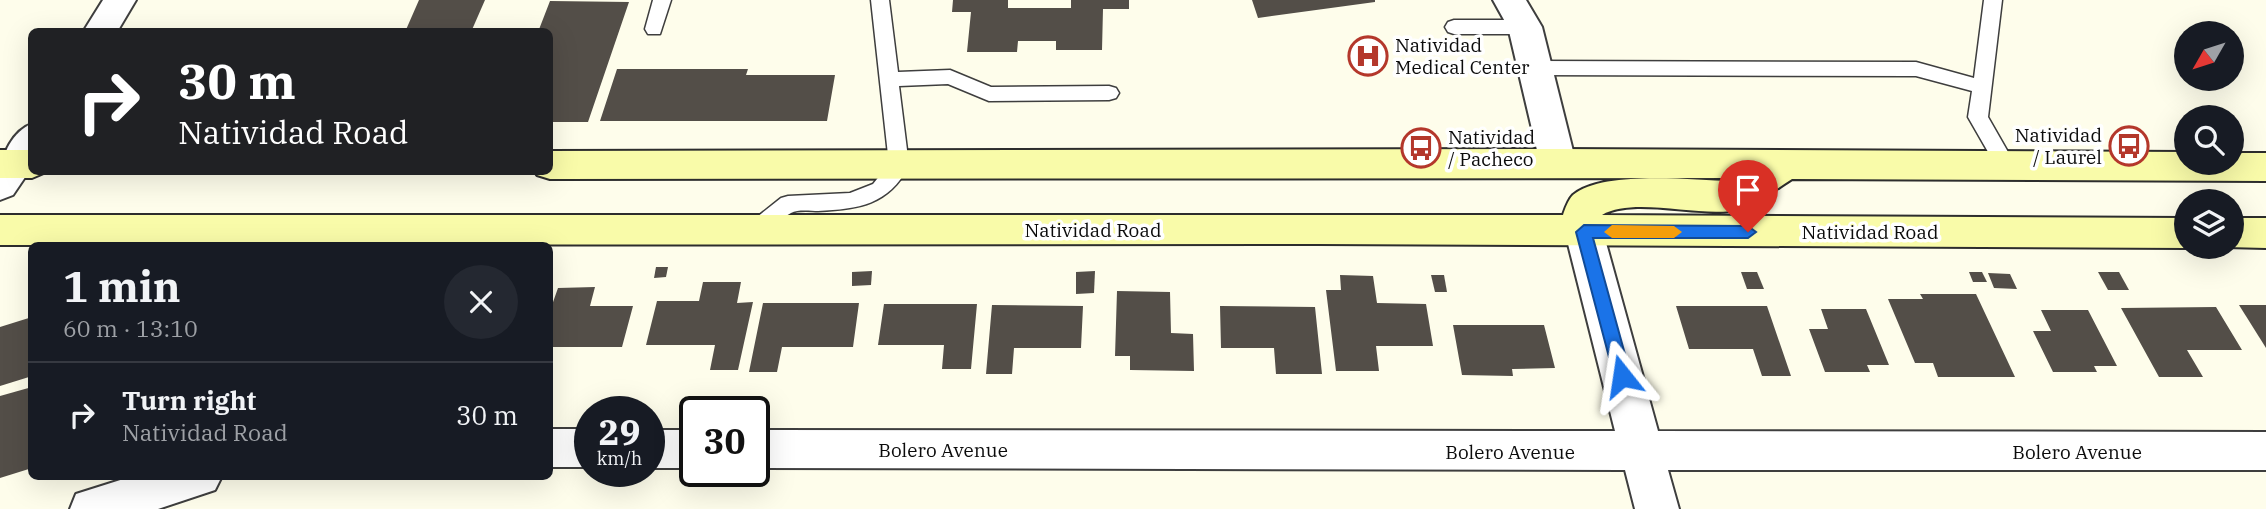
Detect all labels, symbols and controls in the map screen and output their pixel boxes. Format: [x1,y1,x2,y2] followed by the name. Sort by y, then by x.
[2174,21,2244,91] north arrow
[2174,21,2244,259] map controls
[1395,33,1530,79] place label: Natividad Medical Center
[1347,35,1389,77] hospital icon: Natividad Medical Center
[178,49,296,112] text: 30 m
[63,56,154,147] icon: right
[2174,105,2244,175] button: search
[178,111,409,153] text: Natividad Road
[2015,123,2102,169] place label: Natividad / Laurel
[1448,125,1535,171] place label: Natividad / Pacheco
[2108,125,2150,167] bus stop icon: Natividad / Laurel
[1400,127,1442,169] bus stop icon: Natividad / Pacheco
[1718,160,1778,232] pin
[1729,171,1767,209] icon: arrive
[2174,189,2244,259] button: layers
[1025,218,1161,242] street label: Natividad Road
[1802,220,1938,244] street label: Natividad Road
[63,259,181,314] text: 1 min
[444,265,518,339] button: close
[63,313,198,343] text: 60 m · 13:10
[1585,339,1659,413] position arrow
[122,383,256,417] text: Turn right
[63,396,101,434] icon: right
[679,396,770,487] speed limit sign: 30
[456,398,518,432] text: 30 m
[598,409,641,455] text: 29
[122,417,288,447] text: Natividad Road
[878,438,1008,462] street label: Bolero Avenue
[1445,440,1575,464] street label: Bolero Avenue
[2012,440,2142,464] street label: Bolero Avenue
[597,447,642,470] text: km/h

